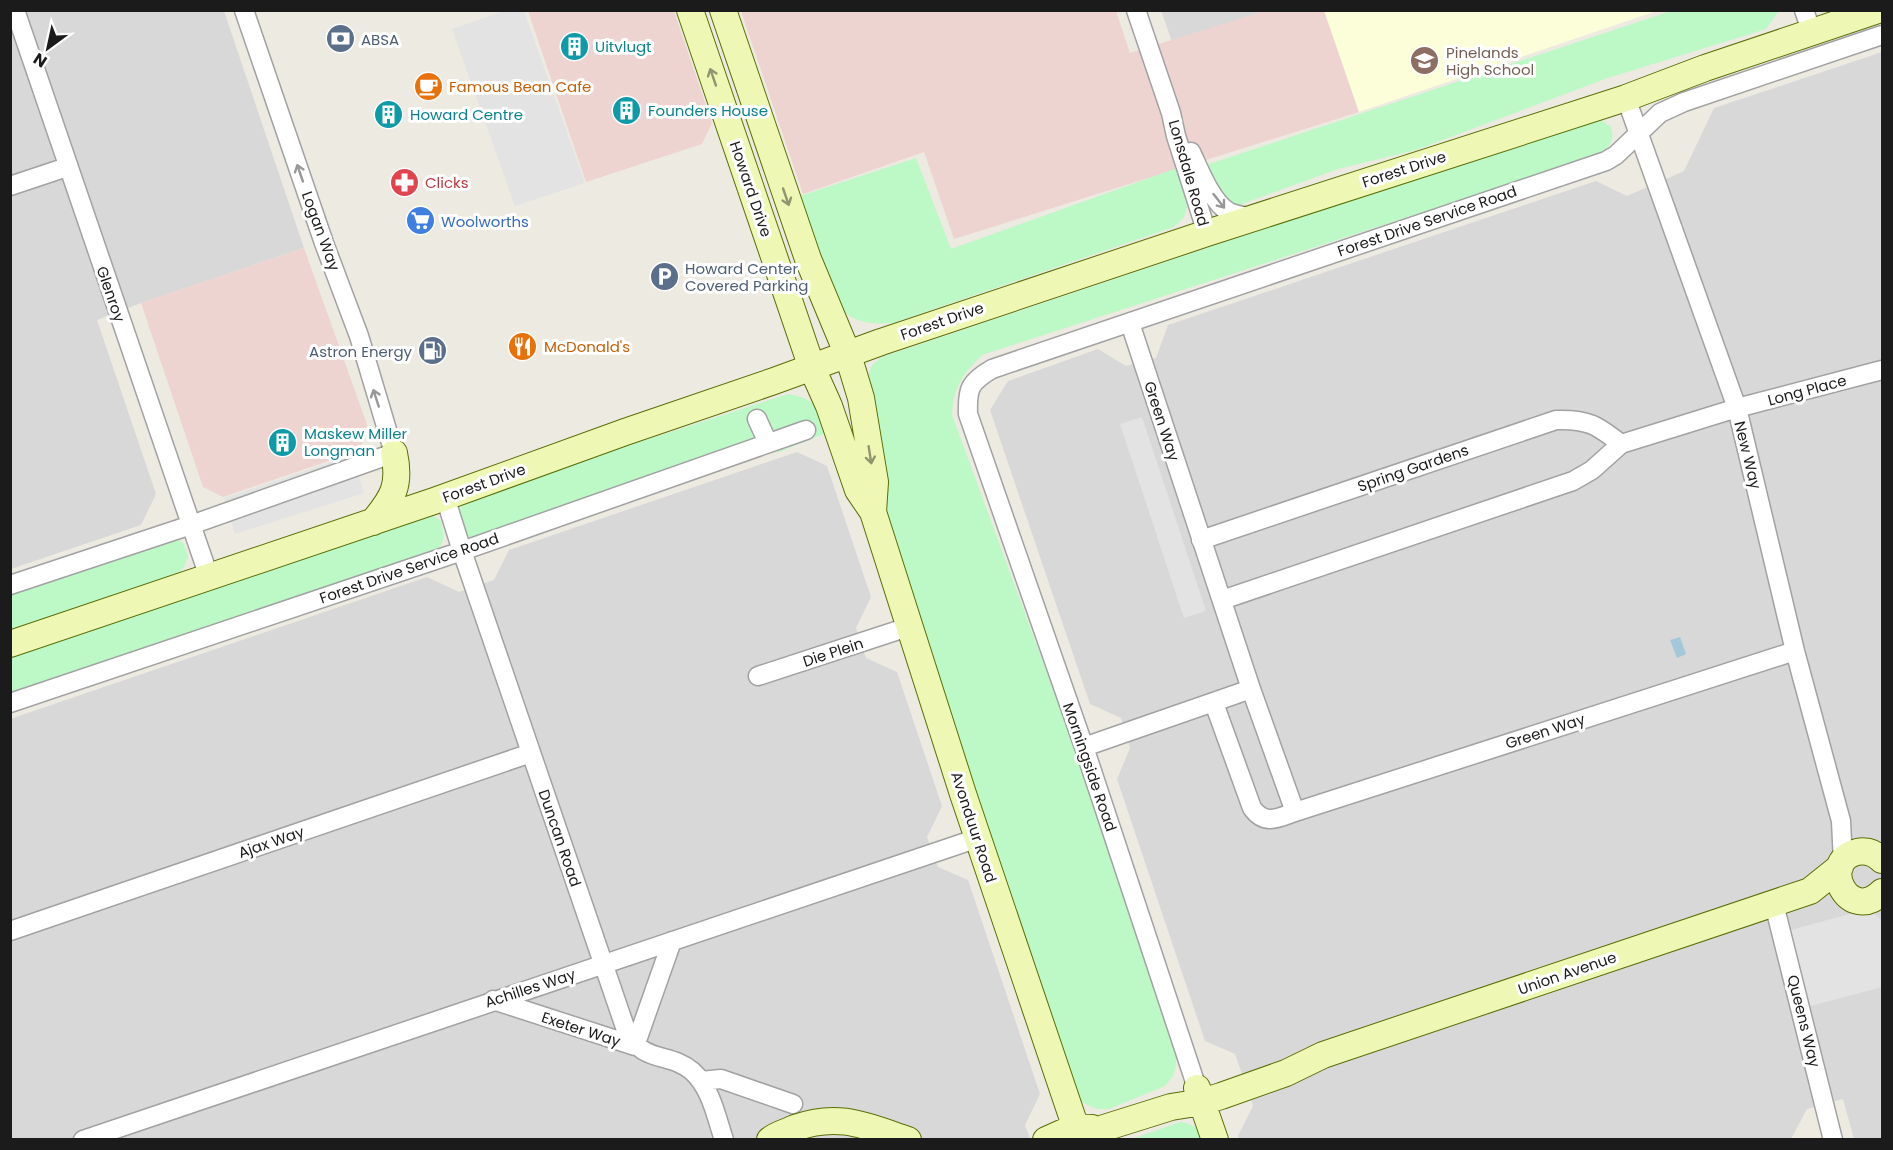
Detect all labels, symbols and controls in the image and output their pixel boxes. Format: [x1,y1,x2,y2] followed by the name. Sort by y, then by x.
[18,18,78,78] north arrow
[324,23,356,55] bank icon: ABSA
[361,29,399,50] place label: ABSA
[558,30,590,62] building icon: Uitvlugt
[595,36,652,57] place label: Uitvlugt
[1446,42,1534,80] place label: Pinelands High School
[1409,45,1441,77] school or university icon: Pinelands High School
[29,47,51,73] text: N
[706,68,717,87] one-way arrow
[412,70,444,102] cafe icon: Famous Bean Cafe
[449,76,591,97] place label: Famous Bean Cafe
[611,94,643,126] building icon: Founders House
[373,98,405,130] building icon: Howard Centre
[648,100,768,121] place label: Founders House
[410,104,523,125] place label: Howard Centre
[1164,117,1214,229] street label: Lonsdale Road
[725,138,777,240] street label: Howard Drive
[1359,146,1449,192] street label: Forest Drive
[294,164,305,183] one-way arrow
[388,166,420,198] pharmacy icon: Clicks
[425,172,469,193] place label: Clicks
[1335,180,1519,262] street label: Forest Drive Service Road
[782,187,793,206] one-way arrow
[297,188,345,274] street label: Logan Way
[1212,193,1225,209] one-way arrow
[404,205,436,237] supermarket icon: Woolworths
[441,211,529,232] place label: Woolworths
[685,258,809,296] place label: Howard Center Covered Parking
[648,261,680,293] parking icon: Howard Center Covered Parking
[92,263,131,325] street label: Glenroy
[897,297,987,345] street label: Forest Drive
[507,330,539,362] restaurant icon: McDonald's
[417,335,449,367] fuel station icon: Astron Energy
[544,336,630,357] place label: McDonald's
[309,341,413,362] place label: Astron Energy
[1765,369,1849,411] street label: Long Place
[1139,378,1185,464] street label: Green Way
[370,389,381,408] one-way arrow
[1729,419,1767,492] street label: New Way
[304,423,408,461] place label: Maskew Miller Longman
[267,426,299,458] building icon: Maskew Miller Longman
[1355,439,1472,497] street label: Spring Gardens
[865,445,876,464] one-way arrow
[440,458,528,508] street label: Forest Drive
[317,527,501,609] street label: Forest Drive Service Road
[800,632,866,672] street label: Die Plein
[1058,700,1122,834] street label: Morningside Road
[1502,708,1588,754] street label: Green Way
[946,769,1002,885] street label: Avonduur Road
[534,787,586,889] street label: Duncan Road
[235,821,307,863] street label: Ajax Way
[1515,946,1619,1000] street label: Union Avenue
[482,963,579,1013] street label: Achilles Way
[1782,973,1826,1070] street label: Queens Way
[539,1006,624,1052] street label: Exeter Way

